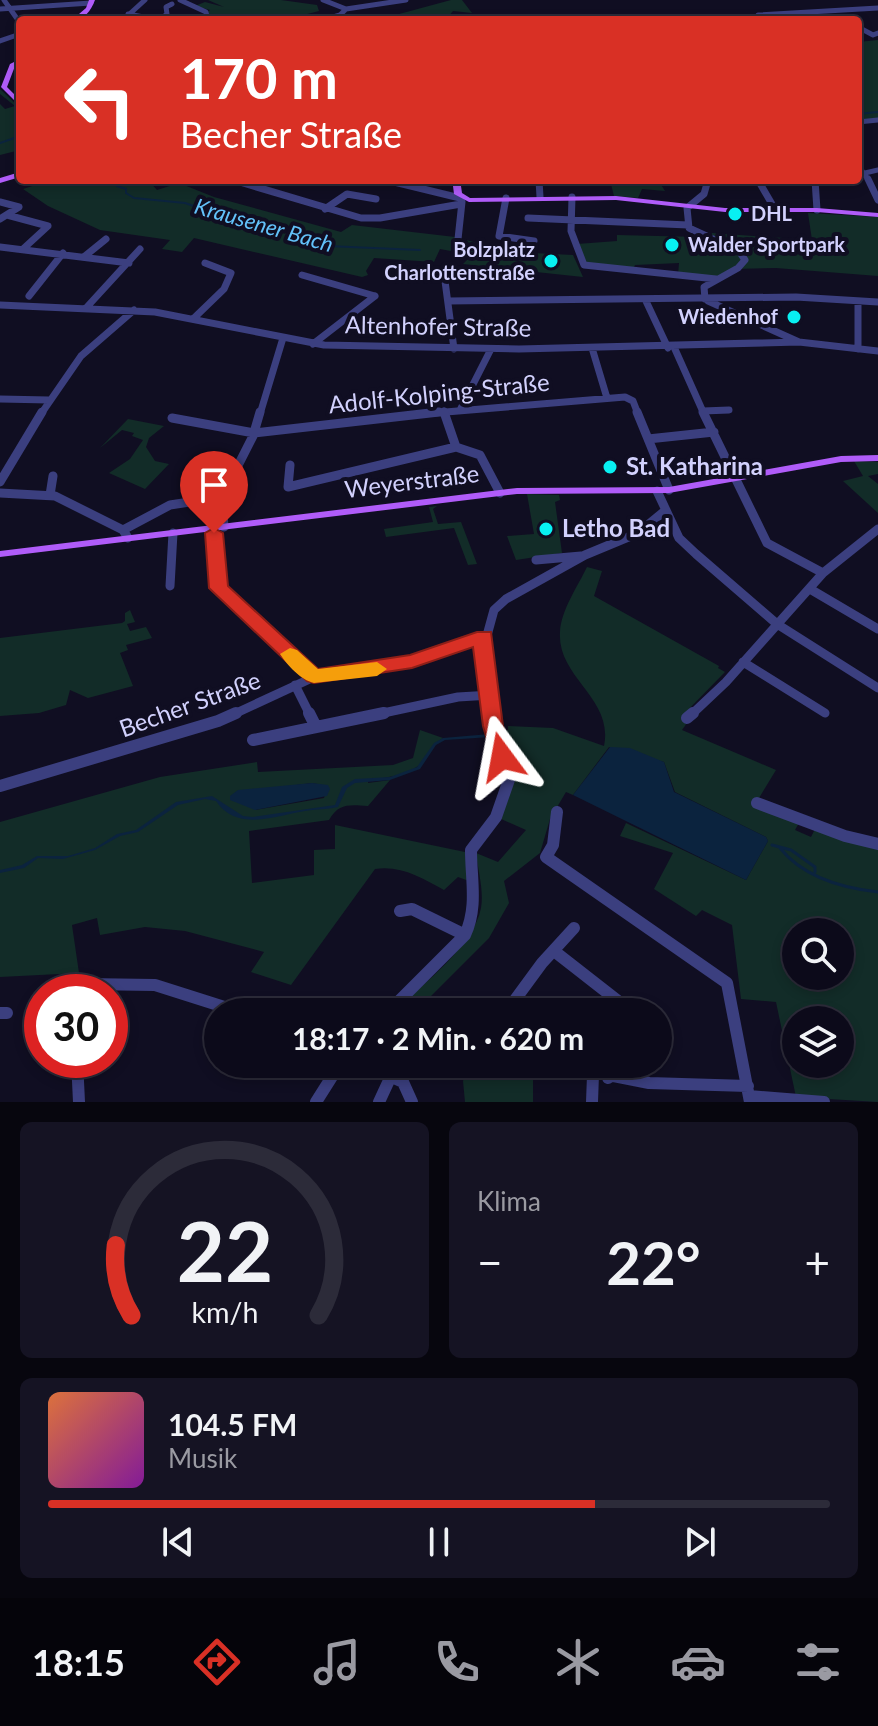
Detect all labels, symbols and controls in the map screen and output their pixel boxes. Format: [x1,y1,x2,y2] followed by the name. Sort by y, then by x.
[180,44,338,111] text: 170 m
[48,48,152,152] icon: left
[180,112,402,156] text: Becher Straße
[192,192,337,257] water label: Krausener Bach
[751,201,793,225] place label: DHL
[726,205,744,223] marker: DHL
[688,232,845,256] place label: Walder Sportpark
[663,236,681,254] marker: Walder Sportpark
[384,237,535,284] place label: Bolzplatz Charlottenstraße
[542,252,560,270] marker: Bolzplatz Charlottenstraße
[678,304,779,328] place label: Wiedenhof
[785,308,803,326] marker: Wiedenhof
[345,309,531,342] street label: Altenhofer Straße
[327,366,551,419] street label: Adolf-Kolping-Straße
[180,451,248,533] pin
[626,451,763,480] place label: St. Katharina
[343,458,481,503] street label: Weyerstraße
[601,458,619,476] marker: St. Katharina
[192,463,236,507] icon: arrive
[562,513,670,542] place label: Letho Bad
[537,520,555,538] marker: Letho Bad
[115,665,264,743] street label: Becher Straße
[460,715,544,799] position arrow
[782,918,854,1078] map controls
[782,918,854,990] button: search
[24,974,128,1078] speed limit sign: 30
[782,1006,854,1078] button: layers
[292,1020,584,1056] text: 18:17 · 2 Min. · 620 m
[477,1185,541,1217] text: Klima
[176,1200,273,1300] text: 22
[606,1226,701,1298] text: 22°
[477,1236,503,1288] text: −
[804,1236,830,1288] text: +
[191,1295,258,1329] text: km/h
[168,1406,297,1442] text: 104.5 FM
[168,1442,237,1474] text: Musik
[156,1520,200,1564] icon: previous
[417,1520,461,1564] icon: pause
[678,1520,722,1564] icon: next
[189,1634,245,1690] icon: directions
[309,1634,365,1690] icon: music
[429,1634,485,1690] icon: phone
[550,1634,606,1690] icon: climate
[670,1634,726,1690] icon: car
[790,1634,846,1690] icon: filters
[32,1640,125,1684] text: 18:15

